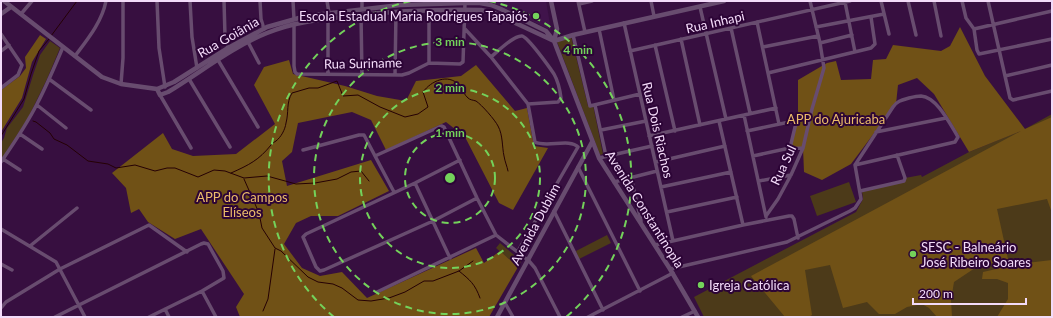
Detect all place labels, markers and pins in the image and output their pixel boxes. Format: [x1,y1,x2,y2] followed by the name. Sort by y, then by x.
[299,8,528,24] place label: Escola Estadual Maria Rodrigues Tapajós
[531,11,541,21] marker: Escola Estadual Maria Rodrigues Tapajós
[443,171,457,185] centre of rings
[921,239,1031,270] place label: SESC - Balneário José Ribeiro Soares
[908,249,918,259] marker: SESC - Balneário José Ribeiro Soares
[709,277,789,293] place label: Igreja Católica
[696,280,706,290] marker: Igreja Católica

